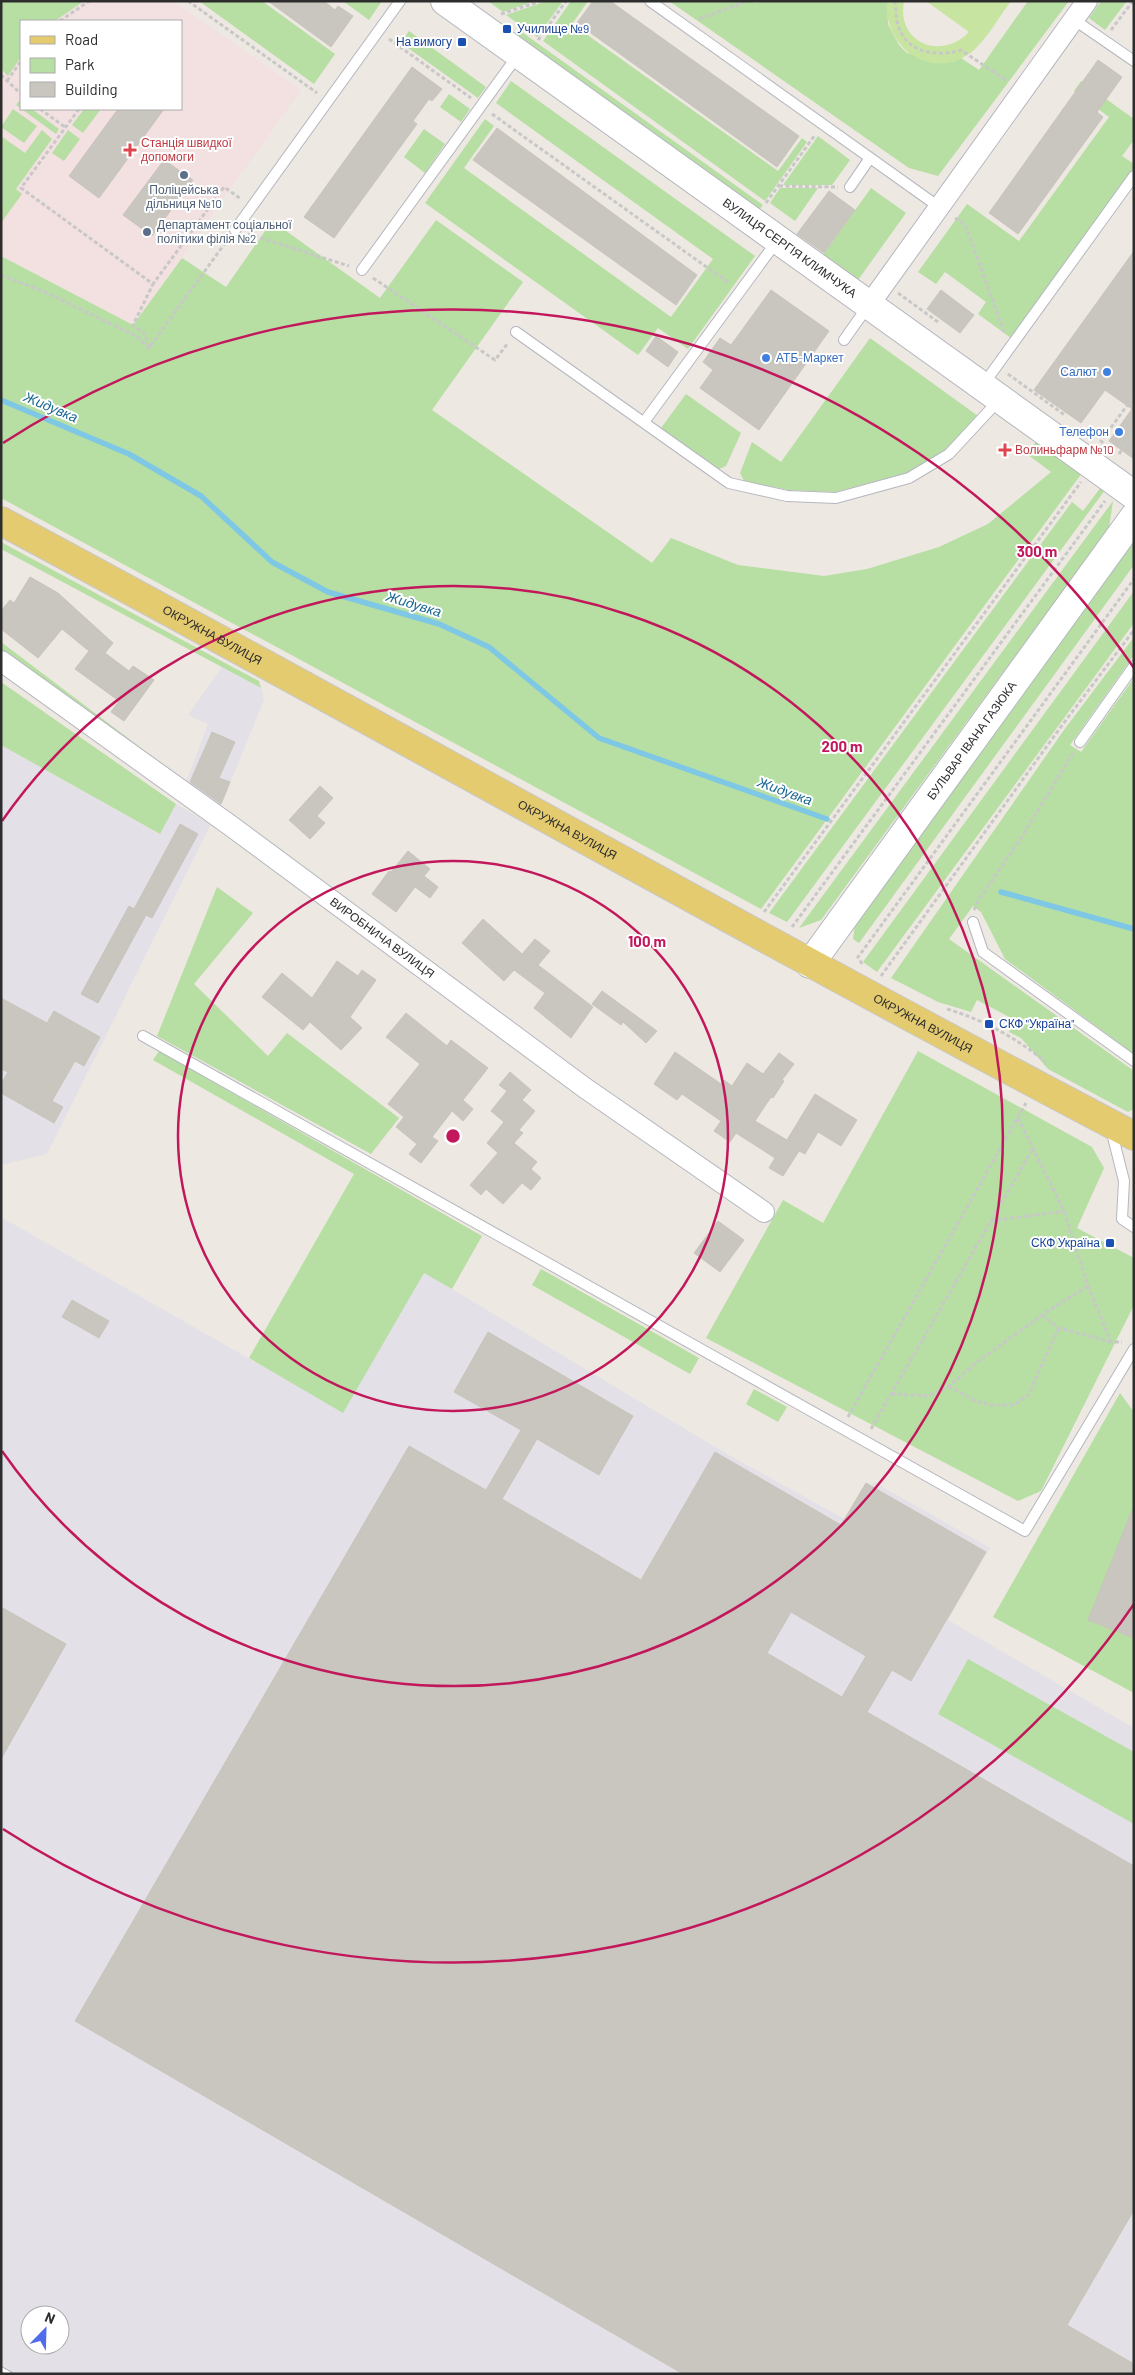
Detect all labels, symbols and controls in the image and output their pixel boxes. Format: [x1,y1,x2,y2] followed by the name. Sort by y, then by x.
[20,20,182,110] legend
[517,21,589,36] place label: Училище №9
[501,23,513,35] marker: Училище №9
[65,30,98,48] text: Road
[396,34,452,49] place label: На вимогу
[456,36,468,48] marker: На вимогу
[65,55,95,73] text: Park
[65,80,118,98] text: Building
[141,135,233,164] place label: Станція швидкої допомоги
[123,143,137,157] marker: Станція швидкої допомоги
[178,169,190,181] marker: Поліцейська дільниця №10
[146,182,222,211] place label: Поліцейська дільниця №10
[721,195,860,300] street label: ВУЛИЦЯ СЕРГІЯ КЛИМЧУКА
[157,217,292,246] place label: Департамент соціальної політики філія №2
[141,226,153,238] marker: Департамент соціальної політики філія №2
[776,350,844,365] place label: АТБ-Маркет
[760,352,772,364] marker: АТБ-Маркет
[1060,364,1097,378] place label: Салют
[1101,366,1113,378] marker: Салют
[21,387,81,426] water label: Жидувка
[1059,424,1109,439] place label: Телефон
[1113,426,1125,438] marker: Телефон
[1015,442,1114,457] place label: Волиньфарм №10
[999,444,1011,456] marker: Волиньфарм №10
[1017,542,1057,560] text: 300 m
[383,587,444,620] water label: Жидувка
[161,602,265,667] street label: ОКРУЖНА ВУЛИЦЯ
[924,678,1019,802] street label: БУЛЬВАР ІВАНА ГАЗЮКА
[821,737,863,755] text: 200 m
[755,772,815,808] water label: Жидувка
[516,796,620,862] street label: ОКРУЖНА ВУЛИЦЯ
[328,894,438,980] street label: ВИРОБНИЧА ВУЛИЦЯ
[628,932,666,950] text: 100 m
[871,990,975,1055] street label: ОКРУЖНА ВУЛИЦЯ
[999,1016,1074,1031] place label: СКФ "Україна"
[983,1018,995,1030] marker: СКФ "Україна"
[444,1127,462,1145] centre of rings
[1031,1235,1100,1250] place label: СКФ Україна
[1104,1237,1116,1249] marker: СКФ Україна
[20,2305,70,2355] north arrow
[43,2308,58,2327] text: N

